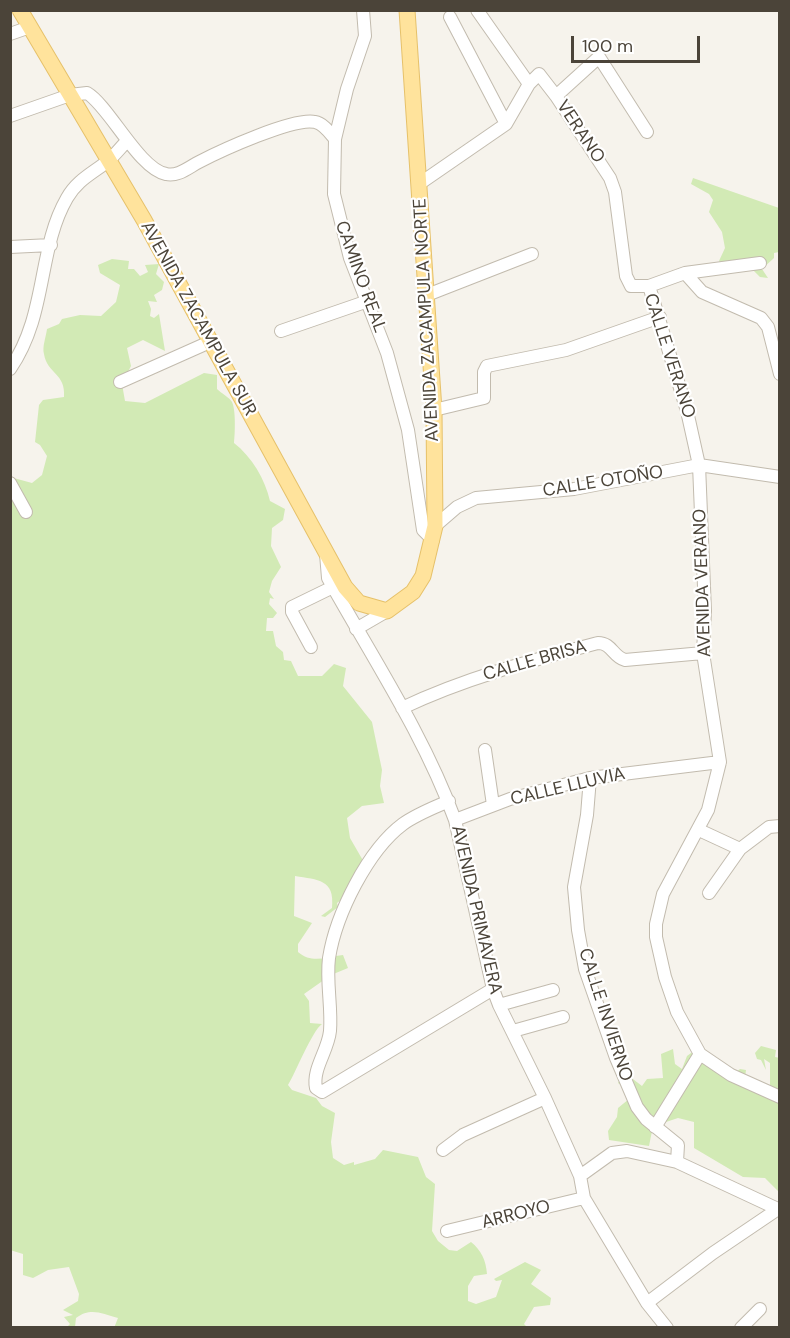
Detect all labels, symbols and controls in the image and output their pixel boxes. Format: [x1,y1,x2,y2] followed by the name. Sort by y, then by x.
[574,24,703,62] scale bar
[582,34,633,58] text: 100 m
[551,96,609,168] street label: VERANO
[410,198,444,442] street label: AVENIDA ZACAMPULA NORTE
[135,218,261,420] street label: AVENIDA ZACAMPULA SUR
[330,218,390,336] street label: CAMINO REAL
[639,291,699,421] street label: CALLE VERANO
[541,462,665,502] street label: CALLE OTOÑO
[690,508,716,658] street label: AVENIDA VERANO
[481,636,589,686] street label: CALLE BRISA
[509,763,627,811] street label: CALLE LLUVIA
[446,823,506,997] street label: AVENIDA PRIMAVERA
[573,946,637,1084] street label: CALLE INVIERNO
[479,1196,553,1234] street label: ARROYO

